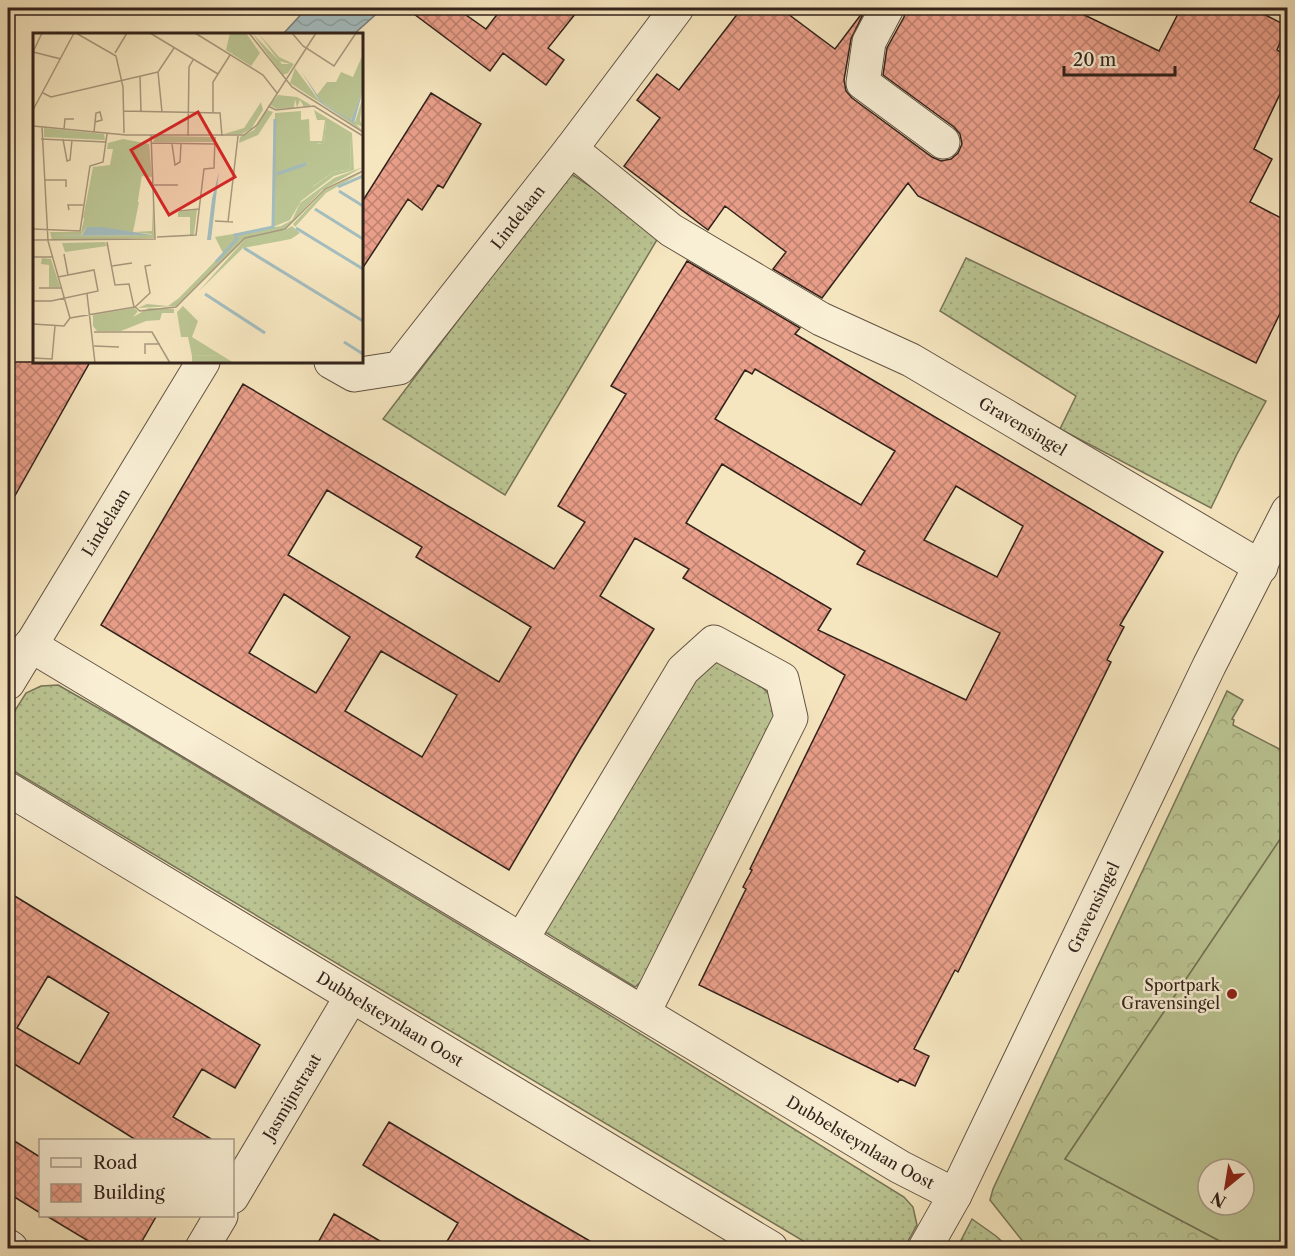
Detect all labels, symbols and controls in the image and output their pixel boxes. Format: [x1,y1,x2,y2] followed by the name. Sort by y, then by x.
[33,33,363,363] inset map
[1064,39,1175,77] scale bar
[1073,49,1117,71] text: 20 m
[486,181,549,253] street label: Lindelaan
[975,392,1071,460] street label: Gravensingel
[77,485,134,560] street label: Lindelaan
[1063,858,1124,956] street label: Gravensingel
[313,967,467,1071] street label: Dubbelsteynlaan Oost
[1121,975,1221,1013] place label: Sportpark Gravensingel
[1225,987,1239,1001] marker: Sportpark Gravensingel
[257,1049,325,1146] street label: Jasmijnstraat
[783,1091,938,1193] street label: Dubbelsteynlaan Oost
[39,1139,234,1217] legend
[93,1152,138,1174] text: Road
[1196,1157,1256,1217] north arrow
[93,1182,165,1204] text: Building
[1207,1188,1230,1212] text: N

